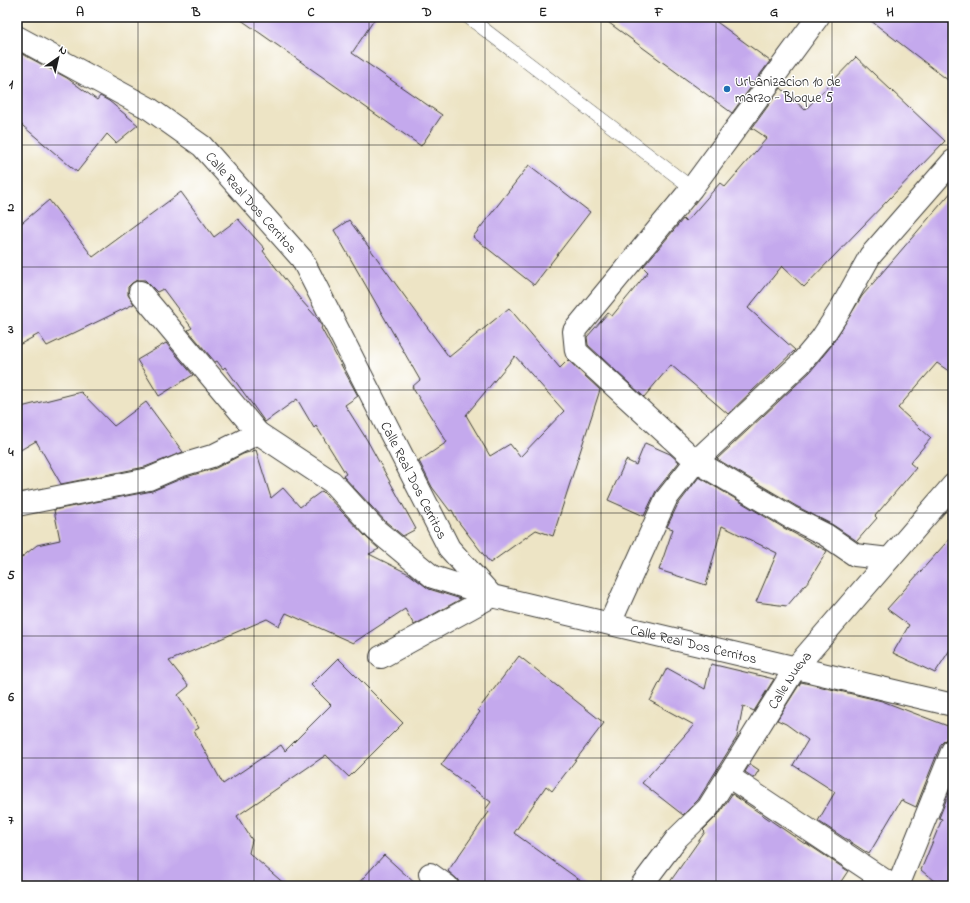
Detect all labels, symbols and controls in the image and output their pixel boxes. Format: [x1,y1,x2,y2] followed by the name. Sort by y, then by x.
[76,3,84,22] text: A
[191,3,201,22] text: B
[307,3,315,22] text: C
[421,3,432,22] text: D
[539,3,547,22] text: E
[654,3,664,22] text: F
[770,3,778,22] text: G
[886,3,894,22] text: H
[38,38,78,78] north arrow
[55,42,71,59] text: N
[735,72,841,109] place label: Urbanizacion 10 de marzo - Bloque 5
[9,75,14,94] text: 1
[722,84,732,94] marker: Urbanizacion 10 de marzo - Bloque 5
[200,148,301,259] street label: Calle Real Dos Cerritos
[7,198,15,217] text: 2
[7,320,14,339] text: 3
[374,418,452,543] street label: Calle Real Dos Cerritos
[7,443,14,462] text: 4
[7,566,15,585] text: 5
[628,620,759,670] street label: Calle Real Dos Cerritos
[763,647,817,714] street label: Calle Nueva
[7,688,14,707] text: 6
[8,811,14,830] text: 7

